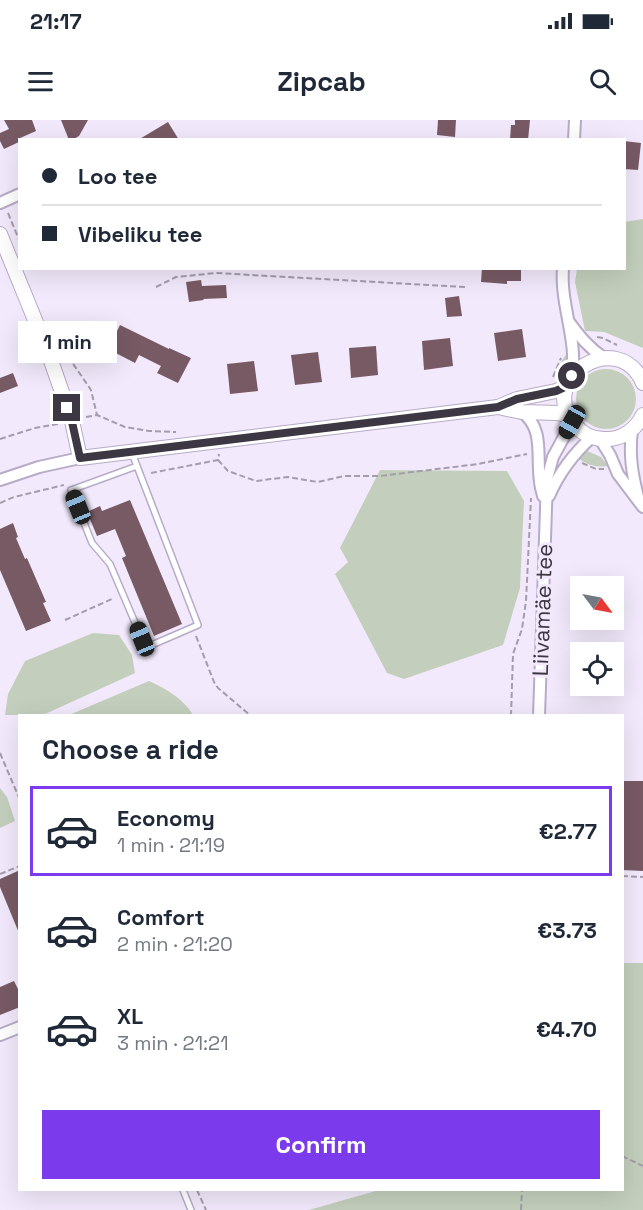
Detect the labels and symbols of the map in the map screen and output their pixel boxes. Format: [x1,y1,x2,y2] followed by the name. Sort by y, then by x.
[17,321,116,363] callout: 1 min
[558,362,585,389] route start
[53,394,80,421] route end
[555,402,589,442] car
[63,487,93,527] car
[526,543,558,677] street label: Liivamäe tee
[570,576,624,630] north arrow
[127,619,157,659] car

